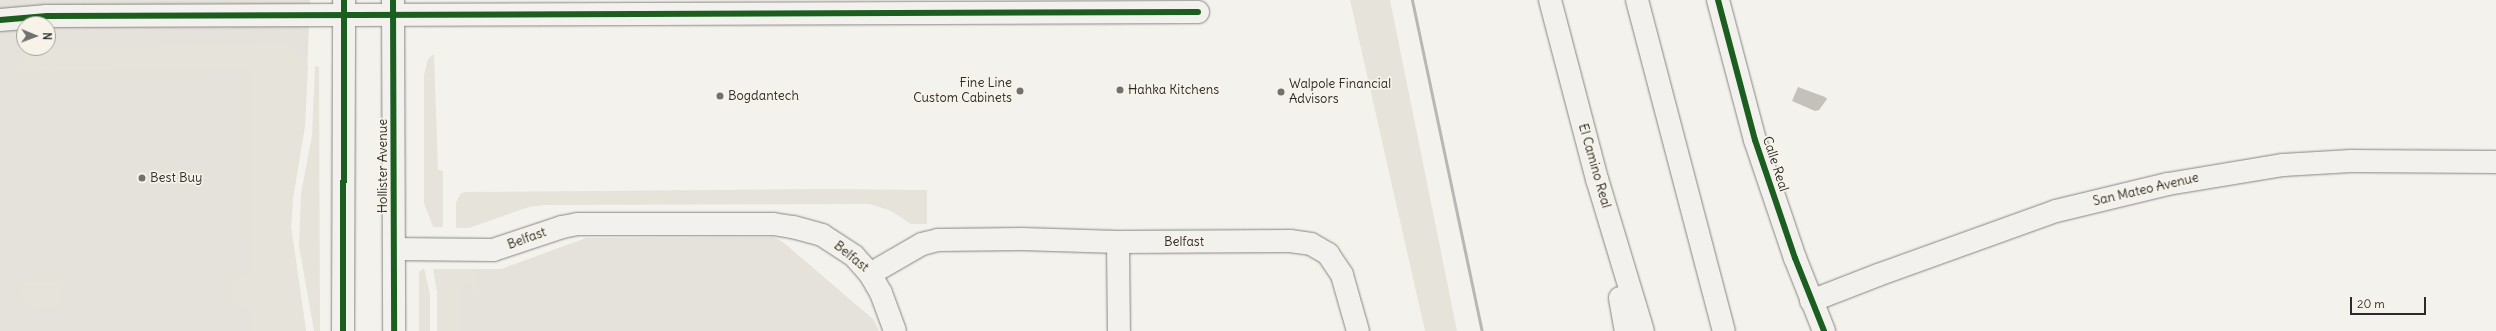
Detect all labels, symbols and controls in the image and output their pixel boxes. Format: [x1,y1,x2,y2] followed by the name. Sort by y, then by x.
[16,16,56,56] north arrow
[40,32,54,40] text: N
[913,76,1012,107] place label: Fine Line Custom Cabinets
[1289,77,1391,108] place label: Walpole Financial Advisors
[1128,82,1219,98] place label: Hahka Kitchens
[1115,85,1125,95] marker: Hahka Kitchens
[1015,86,1025,96] marker: Fine Line Custom Cabinets
[1276,87,1286,97] marker: Walpole Financial Advisors
[728,88,799,104] place label: Bogdantech
[715,91,725,101] marker: Bogdantech
[375,119,391,213] street label: Hollister Avenue
[1574,122,1614,210] street label: El Camino Real
[1759,134,1791,194] street label: Calle Real
[150,170,202,186] place label: Best Buy
[2091,170,2201,210] street label: San Mateo Avenue
[137,173,147,183] marker: Best Buy
[505,225,549,253] street label: Belfast
[1164,234,1204,250] street label: Belfast
[830,238,872,276] street label: Belfast
[2352,289,2428,315] scale bar
[2357,296,2385,311] text: 20 m

